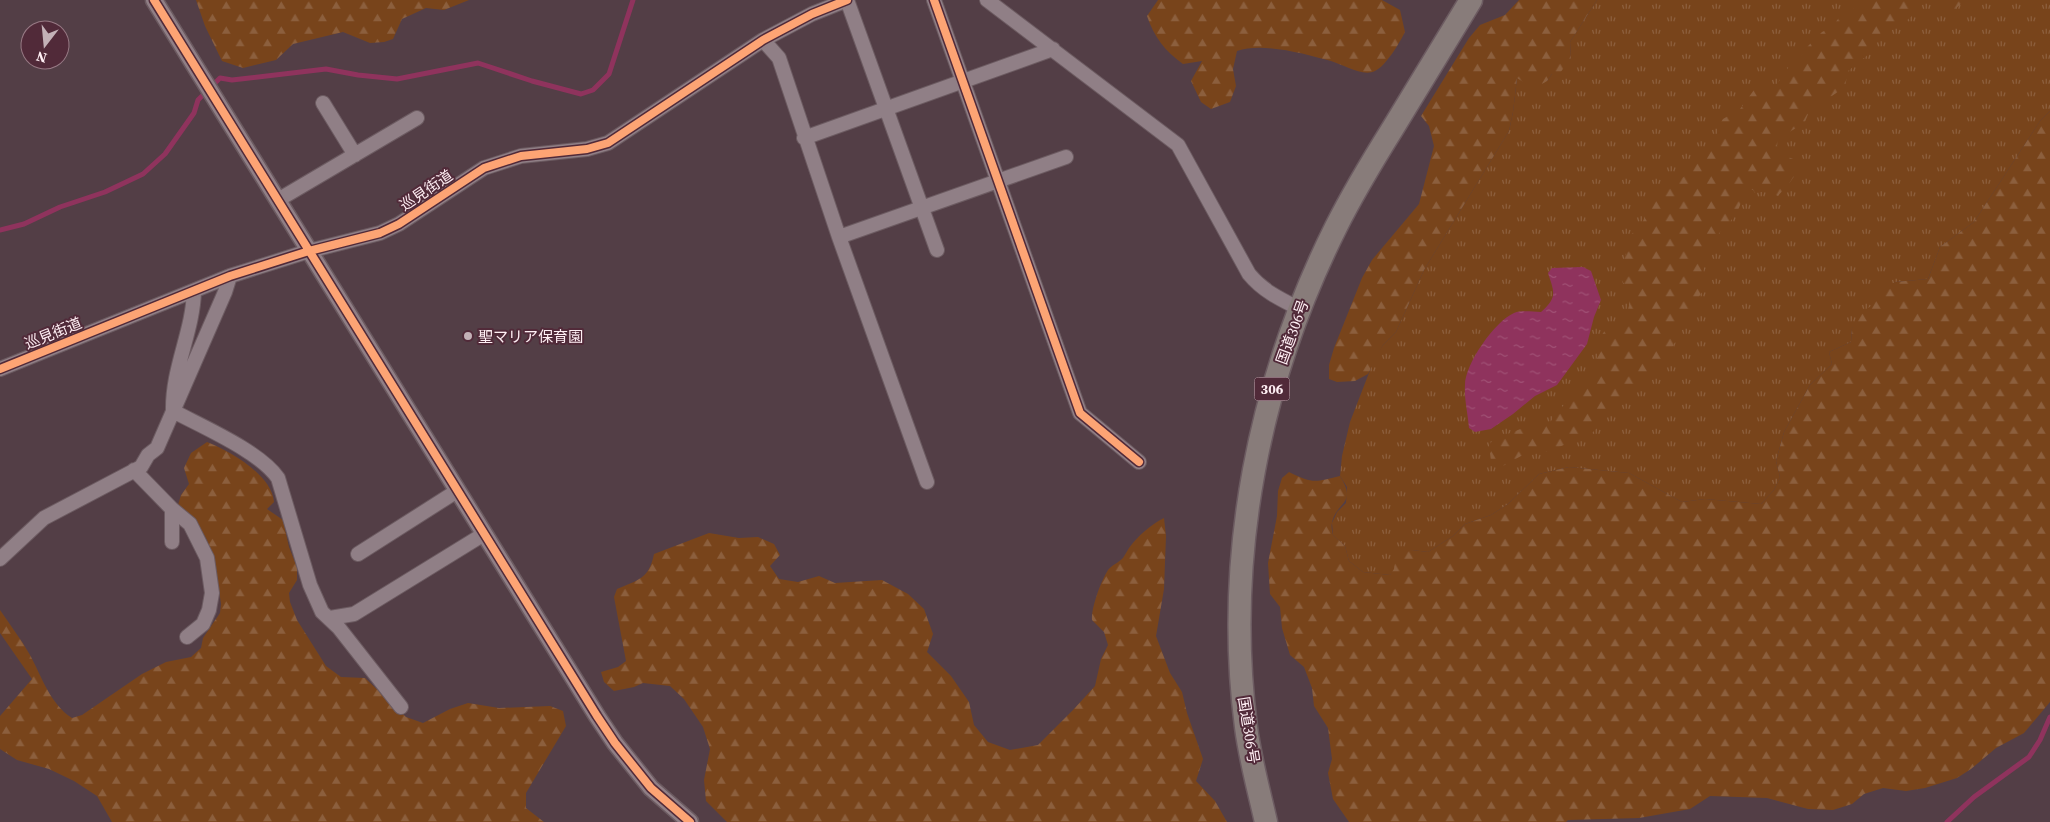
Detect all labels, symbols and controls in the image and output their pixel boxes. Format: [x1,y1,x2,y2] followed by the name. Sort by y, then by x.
[20,20,70,70] north arrow
[34,46,49,69] text: N
[395,165,457,215] street label: 巡見街道
[1271,297,1313,367] street label: 国道306号
[21,312,85,354] street label: 巡見街道
[478,326,583,347] place label: 聖マリア保育園
[462,330,474,342] marker: 聖マリア保育園
[1254,378,1290,400] road number: 306
[1233,695,1265,765] street label: 国道306号

